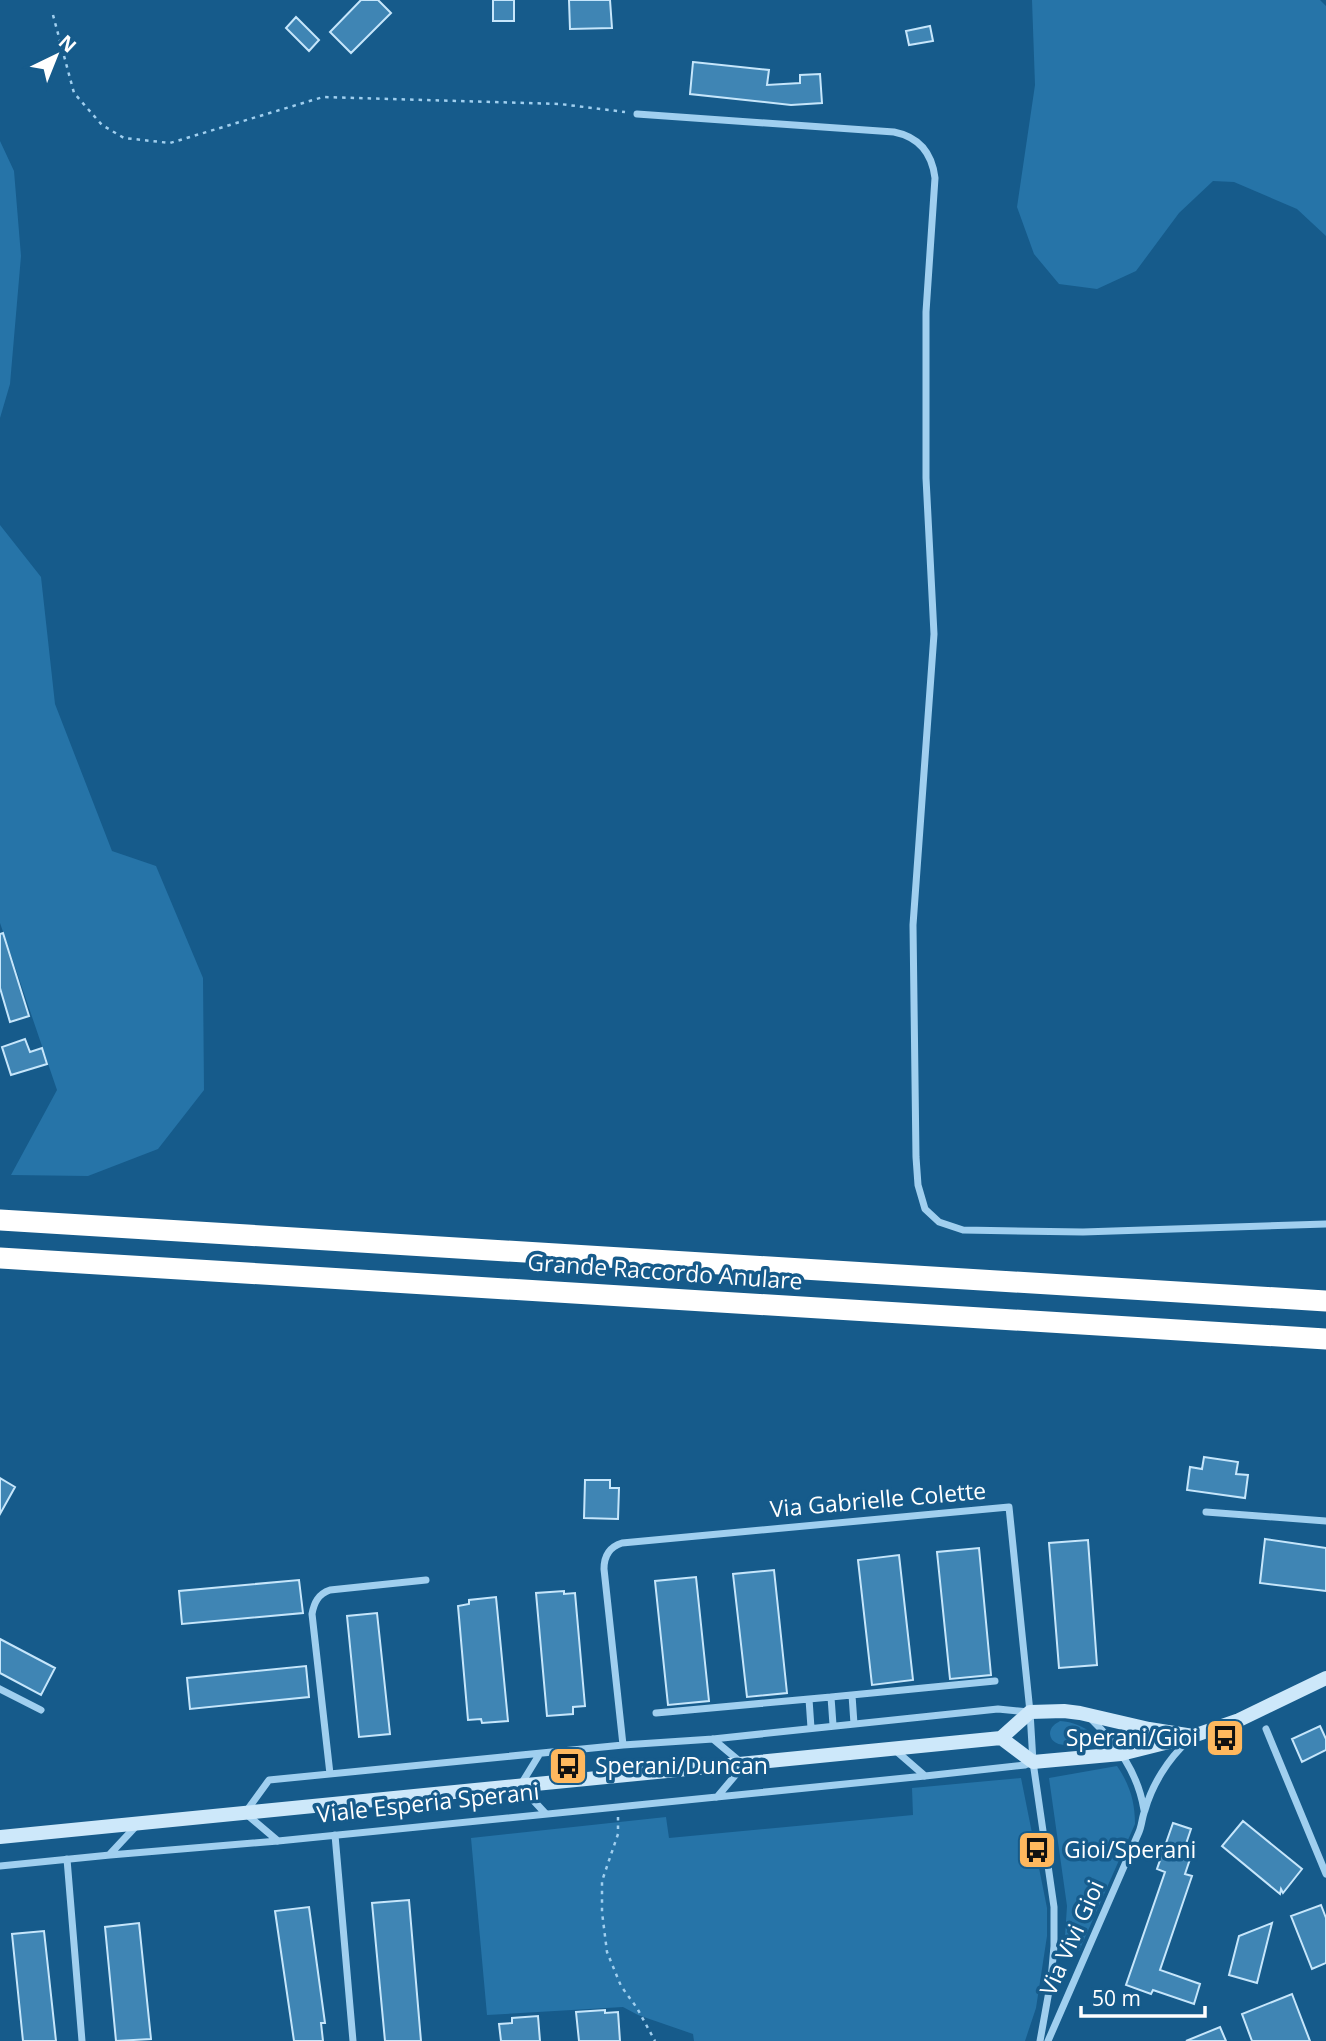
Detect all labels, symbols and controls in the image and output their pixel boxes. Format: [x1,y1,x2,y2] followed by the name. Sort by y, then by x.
[21,21,91,91] north arrow
[53,29,82,58] text: N
[526,1245,804,1297] street label: Grande Raccordo Anulare
[769,1474,987,1524] street label: Via Gabrielle Colette
[1204,1717,1246,1759] bus stop icon: Sperani/Gioi
[1066,1721,1198,1753] place label: Sperani/Gioi
[547,1745,589,1787] bus stop icon: Sperani/Duncan
[595,1749,768,1781] place label: Sperani/Duncan
[315,1774,541,1830] street label: Viale Esperia Sperani
[1016,1829,1058,1871] bus stop icon: Gioi/Sperani
[1064,1833,1196,1865] place label: Gioi/Sperani
[1031,1875,1111,2000] street label: Via Vivi Gioi
[1081,1974,1205,2018] scale bar
[1092,1984,1141,2012] text: 50 m

